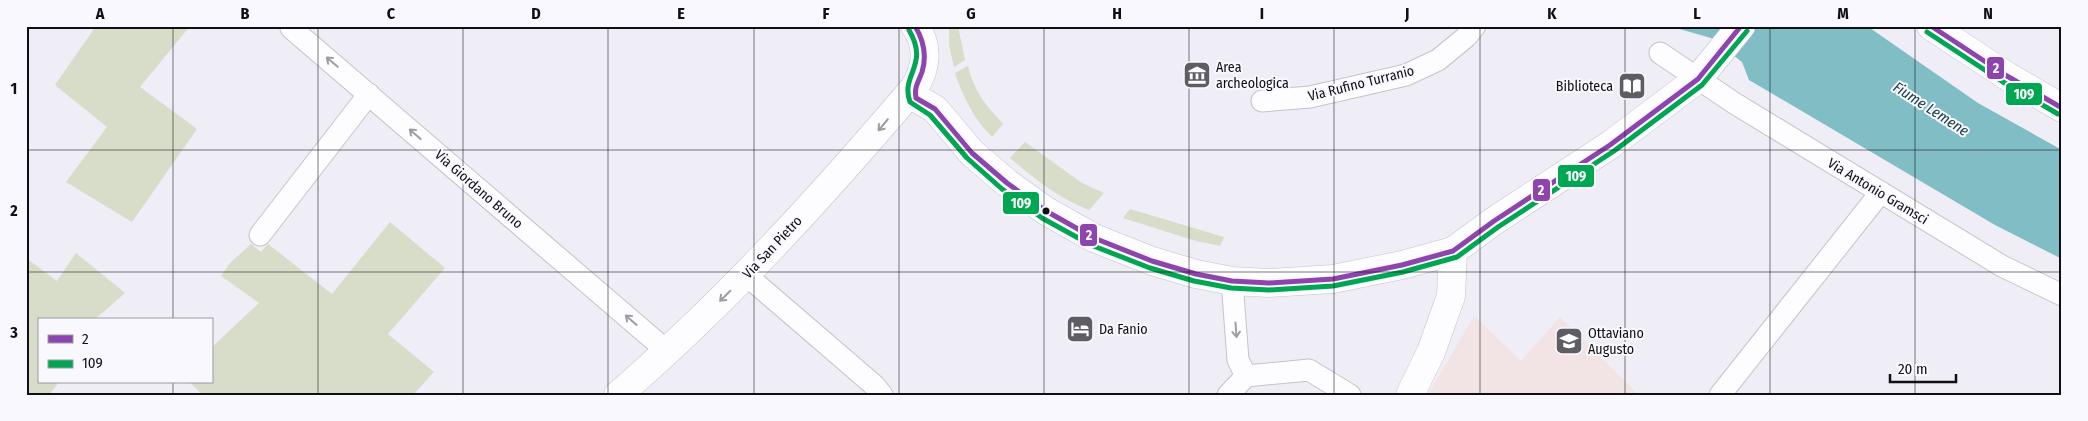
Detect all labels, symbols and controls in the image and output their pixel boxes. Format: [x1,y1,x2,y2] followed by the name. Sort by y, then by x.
[95,4,105,23] text: A
[241,4,250,23] text: B
[387,4,396,23] text: C
[531,4,541,23] text: D
[677,4,685,23] text: E
[822,4,830,23] text: F
[966,4,976,23] text: G
[1112,4,1122,23] text: H
[1260,4,1264,23] text: I
[1404,4,1409,23] text: J
[1547,4,1557,23] text: K
[1693,4,1701,23] text: L
[1837,4,1849,23] text: M
[1983,4,1993,23] text: N
[1986,56,2005,80] line badge: 2
[325,57,338,68] one-way arrow
[1216,59,1289,92] place label: Area archeologica
[1182,60,1212,90] museum icon: Area archeologica
[1992,60,2000,77] text: 2
[1306,62,1416,105] street label: Via Rufino Turranio
[1617,71,1647,101] library icon: Biblioteca
[1556,78,1613,95] place label: Biblioteca
[1890,78,1972,140] water label: Fiume Lemene
[11,79,17,98] text: 1
[2005,82,2043,106] line badge: 109
[2014,86,2034,103] text: 109
[878,118,889,131] one-way arrow
[409,128,422,140] one-way arrow
[431,146,526,232] street label: Via Giordano Bruno
[1824,155,1931,228] street label: Via Antonio Gramsci
[1557,164,1595,188] line badge: 109
[1566,168,1586,185] text: 109
[1532,178,1551,202] line badge: 2
[1537,182,1545,199] text: 2
[1002,191,1040,215] line badge: 109
[1011,195,1031,212] text: 109
[9,201,18,220] text: 2
[1041,206,1051,216] unlabelled marker
[739,212,806,282] street label: Via San Pietro
[1079,223,1098,247] line badge: 2
[1085,227,1093,244] text: 2
[719,289,731,302] one-way arrow
[625,314,638,326] one-way arrow
[1065,314,1095,344] hotel icon: Da Fanio
[38,318,212,384] legend
[1099,321,1148,338] place label: Da Fanio
[1231,321,1241,337] one-way arrow
[9,323,18,342] text: 3
[1588,325,1644,358] place label: Ottaviano Augusto
[1554,326,1584,356] school or university icon: Ottaviano Augusto
[82,330,89,348] text: 2
[1890,351,1957,383] scale bar
[82,354,103,372] text: 109
[1898,360,1928,378] text: 20 m

